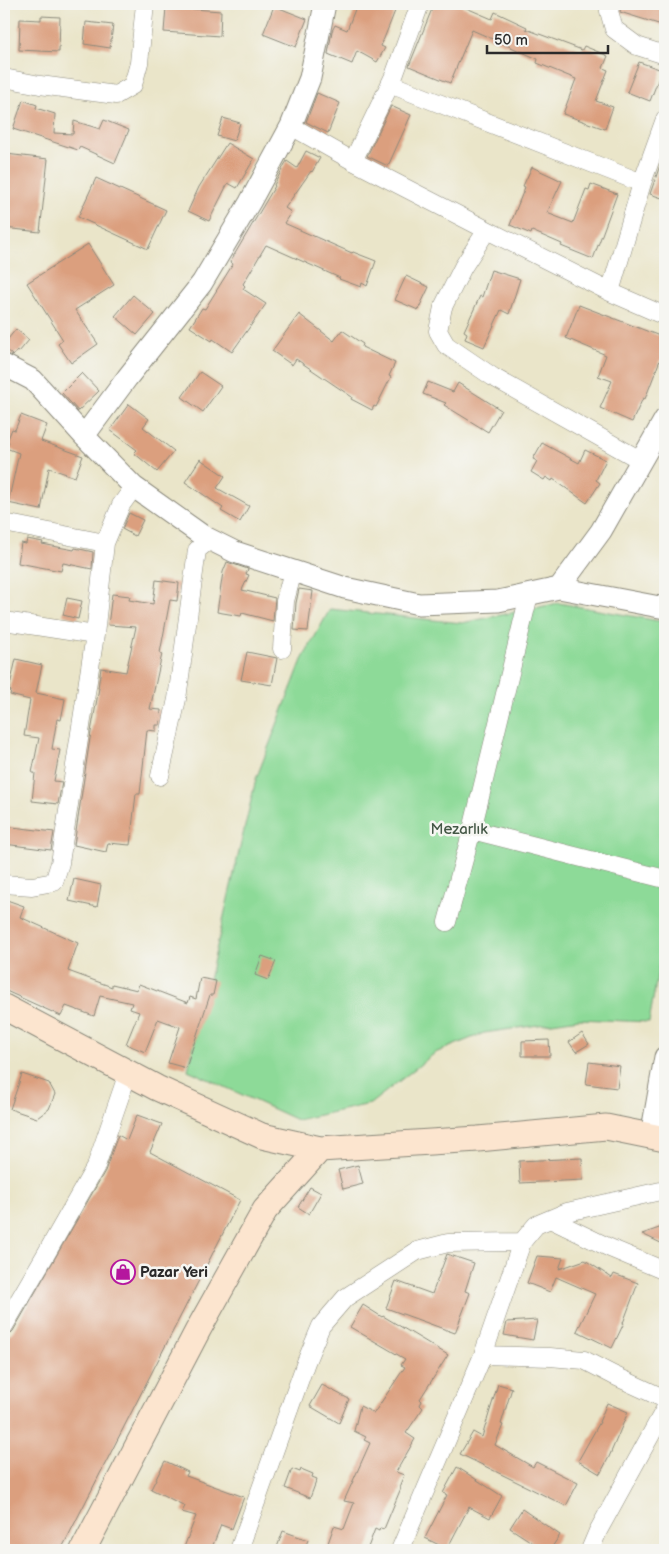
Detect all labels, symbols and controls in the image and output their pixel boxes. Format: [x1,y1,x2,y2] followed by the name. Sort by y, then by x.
[487,22,608,54] scale bar
[494,31,528,50] text: 50 m
[431,820,488,839] park label: Mezarlık
[110,1259,136,1285] shop icon: Pazar Yeri
[140,1263,208,1282] place label: Pazar Yeri

